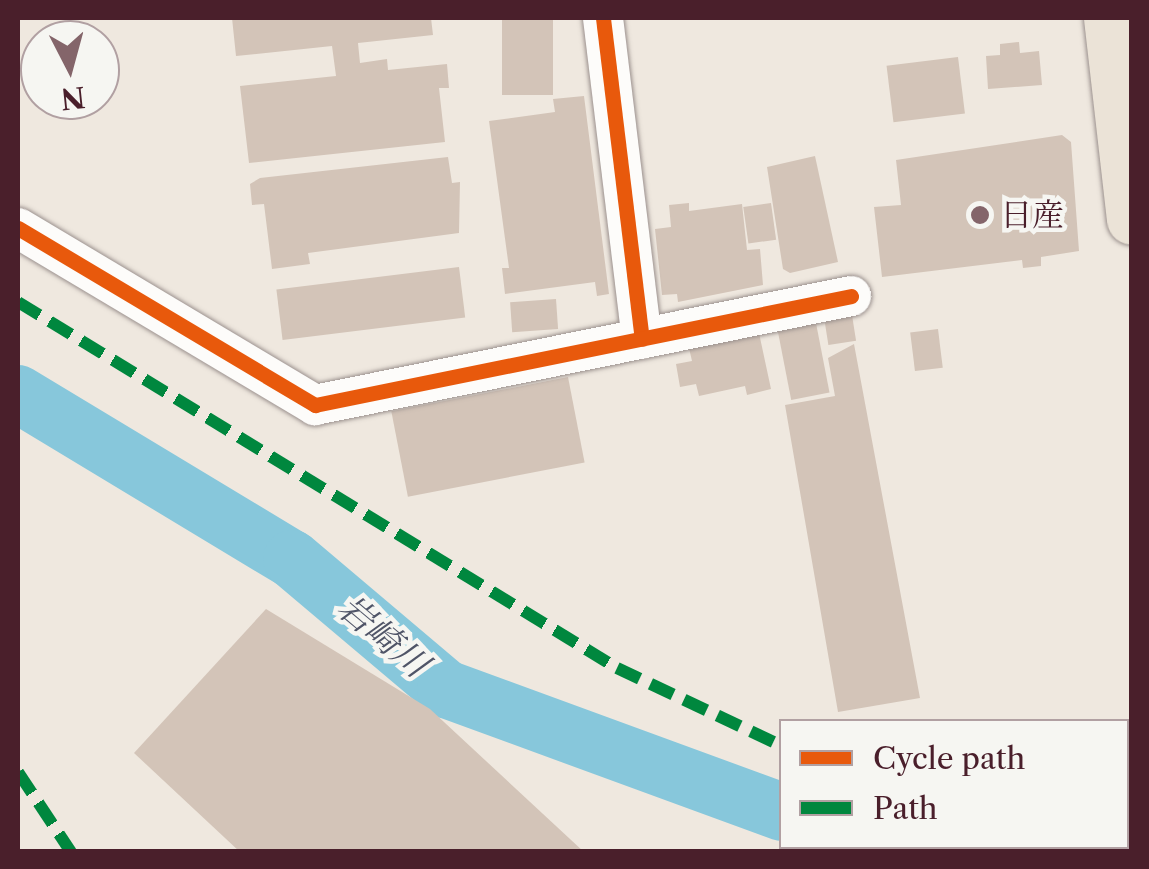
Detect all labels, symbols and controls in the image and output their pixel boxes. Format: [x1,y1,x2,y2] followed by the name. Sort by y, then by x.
[20,20,120,120] north arrow
[59,80,87,116] text: N
[1000,196,1064,234] place label: 日産
[969,204,991,226] marker: 日産
[329,586,437,686] water label: 岩崎川
[779,719,1129,849] legend
[873,740,1025,777] text: Cycle path
[873,790,938,827] text: Path

